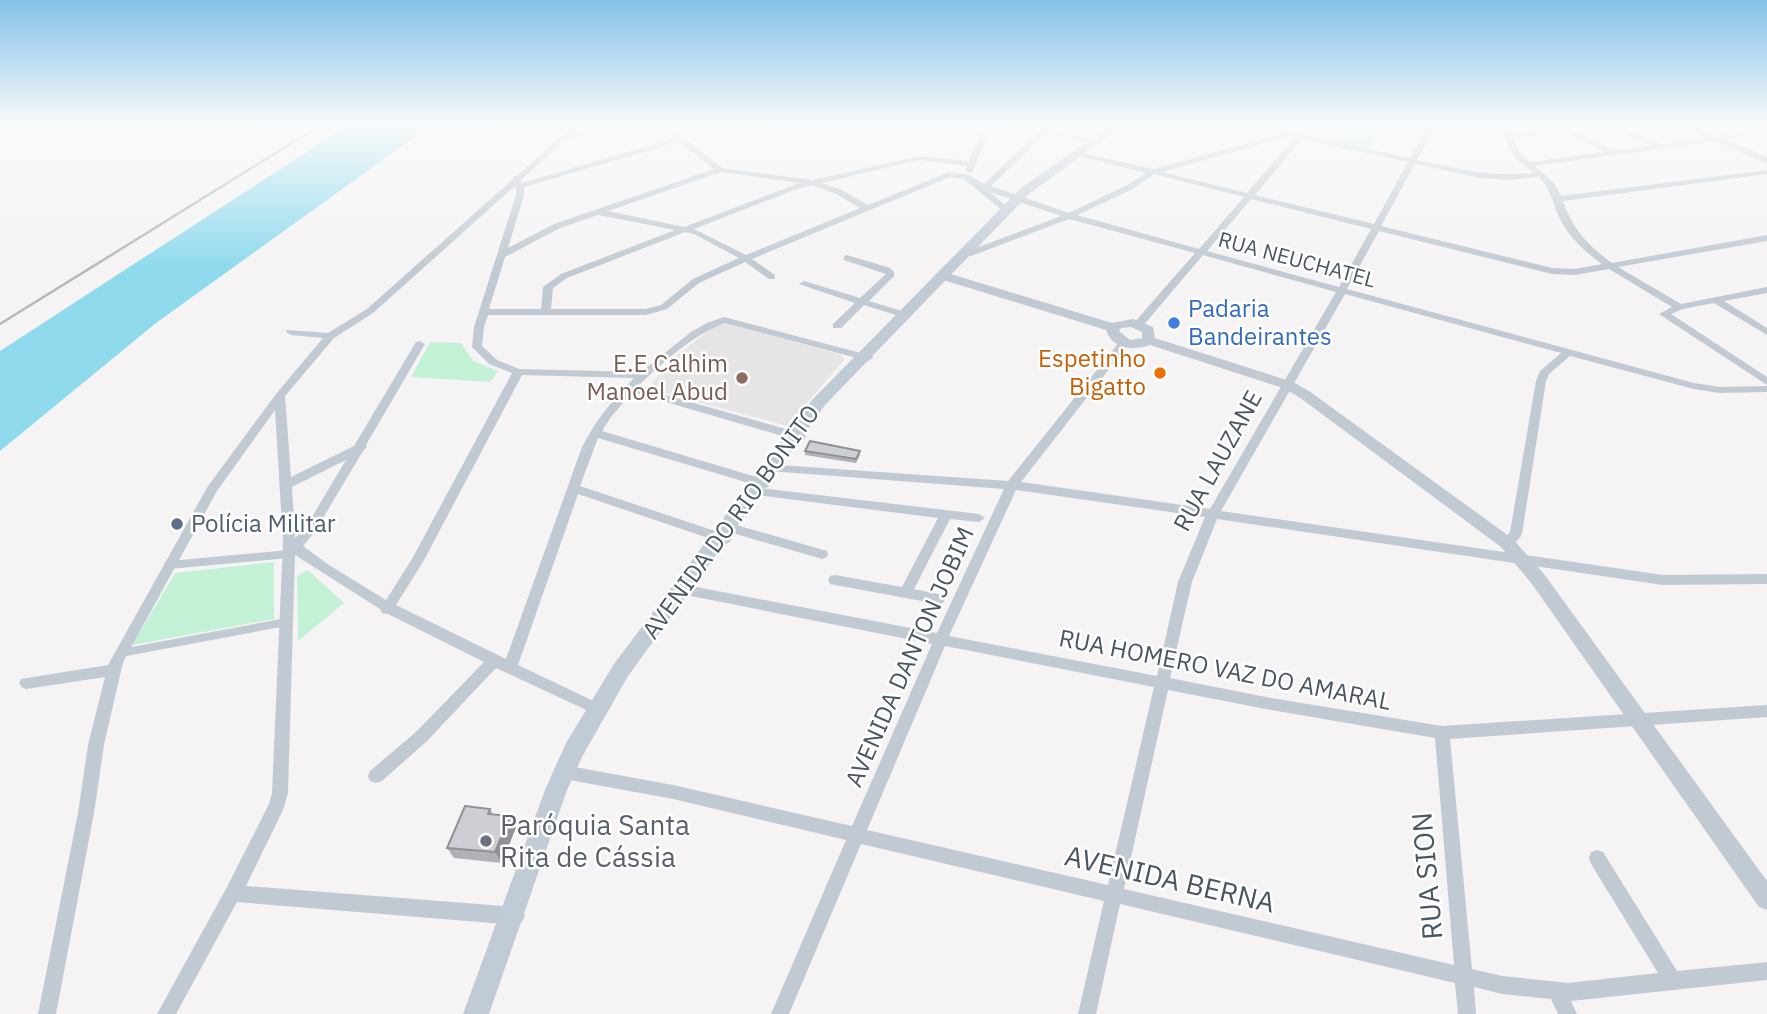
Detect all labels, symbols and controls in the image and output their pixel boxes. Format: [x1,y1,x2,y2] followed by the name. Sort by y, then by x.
[1216,225,1379,293] street label: RUA NEUCHATEL
[1188,292,1332,352] place label: Padaria Bandeirantes
[1166,315,1182,331] marker: Padaria Bandeirantes
[1038,342,1146,402] place label: Espetinho Bigatto
[586,347,728,407] place label: E.E Calhim Manoel Abud
[1152,365,1168,381] marker: Espetinho Bigatto
[734,370,750,386] marker: E.E Calhim Manoel Abud
[1165,384,1269,537] street label: RUA LAUZANE
[634,398,826,645] street label: AVENIDA DO RIO BONITO
[191,507,336,539] place label: Polícia Militar
[169,516,185,532] marker: Polícia Militar
[837,522,981,792] street label: AVENIDA DANTON JOBIM
[1056,621,1394,717] street label: RUA HOMERO VAZ DO AMARAL
[500,806,690,875] place label: Paróquia Santa Rita de Cássia
[1403,811,1451,941] street label: RUA SION
[478,833,494,849] marker: Paróquia Santa Rita de Cássia
[1061,836,1279,921] street label: AVENIDA BERNA

